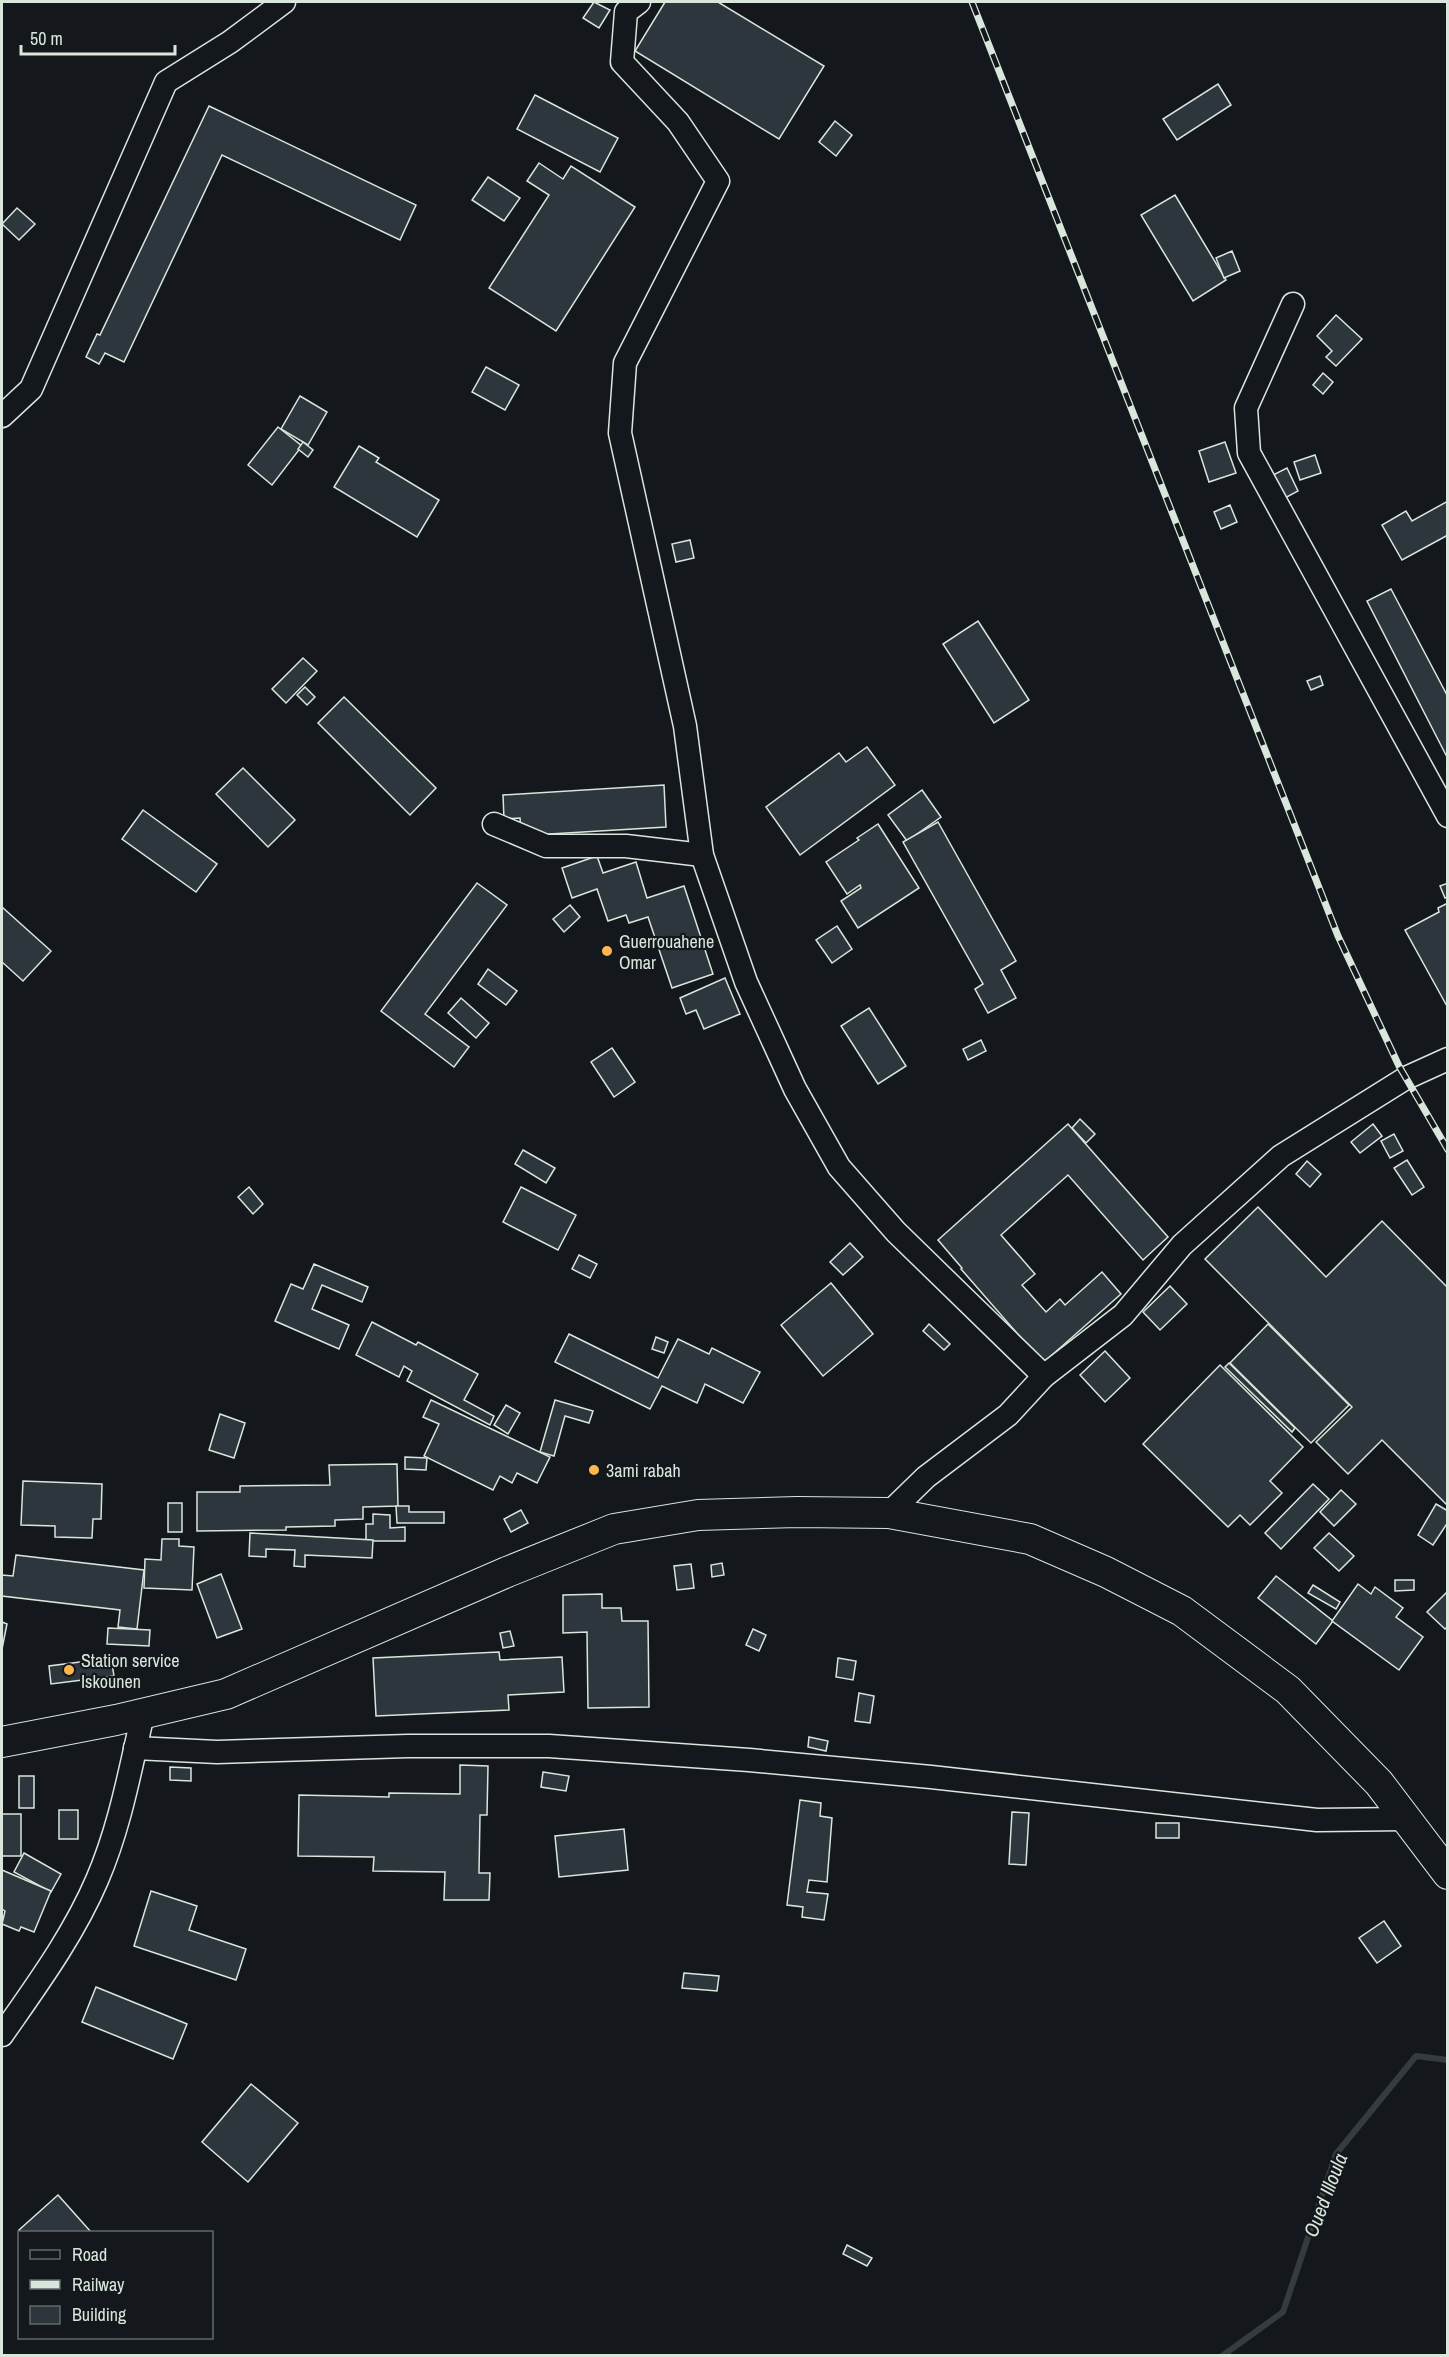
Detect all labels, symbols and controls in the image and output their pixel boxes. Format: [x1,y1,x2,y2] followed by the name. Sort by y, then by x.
[21,18,176,56] scale bar
[30,26,63,51] text: 50 m
[619,929,714,975] place label: Guerrouahene Omar
[600,944,614,958] marker: Guerrouahene Omar
[606,1458,681,1483] place label: 3ami rabah
[587,1463,601,1477] marker: 3ami rabah
[81,1648,179,1694] place label: Station service Iskounen
[62,1663,76,1677] marker: Station service Iskounen
[1297,2149,1353,2241] water label: Oued Illoula
[18,2231,213,2339] legend
[72,2242,107,2267] text: Road
[72,2272,125,2297] text: Railway
[72,2302,127,2327] text: Building

